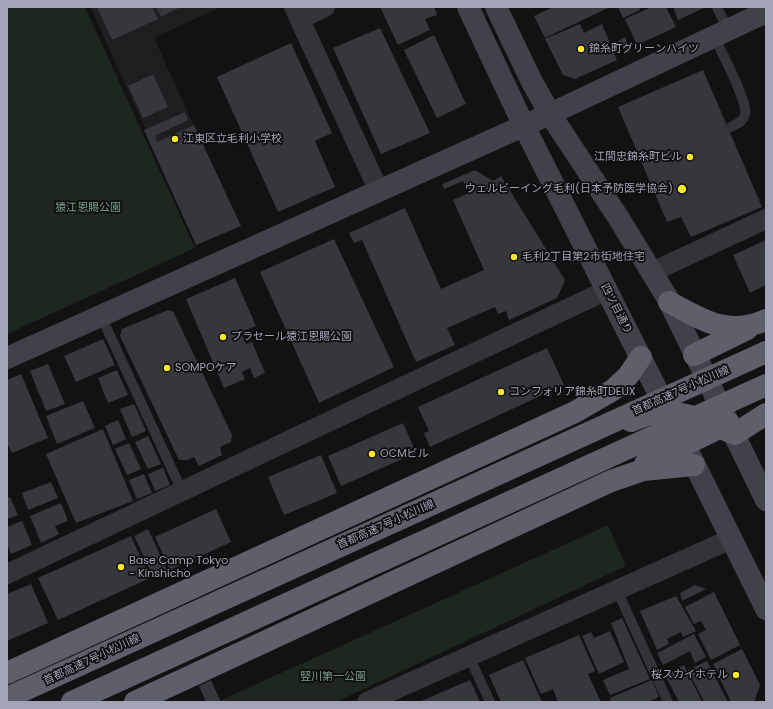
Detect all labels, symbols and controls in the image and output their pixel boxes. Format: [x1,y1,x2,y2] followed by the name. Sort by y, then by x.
[589,42,699,56] place label: 錦糸町グリーンハイツ
[576,44,586,54] marker: 錦糸町グリーンハイツ
[183,132,282,146] place label: 江東区立毛利小学校
[170,134,180,144] marker: 江東区立毛利小学校
[594,150,682,164] place label: 江間忠錦糸町ビル
[685,152,695,162] marker: 江間忠錦糸町ビル
[465,182,673,196] place label: ウェルビーイング毛利(日本予防医学協会)
[676,183,688,195] marker: ウェルビーイング毛利(日本予防医学協会)
[55,201,121,215] park label: 猿江恩賜公園
[522,250,645,264] place label: 毛利2丁目第2市街地住宅
[509,252,519,262] marker: 毛利2丁目第2市街地住宅
[598,282,634,336] street label: 四ツ目通り
[231,330,352,344] place label: プラセール猿江恩賜公園
[218,332,228,342] marker: プラセール猿江恩賜公園
[175,361,237,375] place label: SOMPOケア
[162,363,172,373] marker: SOMPOケア
[630,364,732,418] street label: 首都高速7号小松川線
[509,385,636,399] place label: コンフォリア錦糸町DEUX
[496,387,506,397] marker: コンフォリア錦糸町DEUX
[380,447,429,461] place label: OCMビル
[367,449,377,459] marker: OCMビル
[335,498,437,552] street label: 首都高速7号小松川線
[129,554,228,580] place label: Base Camp Tokyo - Kinshicho
[116,562,126,572] marker: Base Camp Tokyo - Kinshicho
[42,632,142,688] street label: 首都高速7号小松川線
[651,668,728,682] place label: 桜スカイホテル
[300,670,366,684] park label: 竪川第一公園
[731,670,741,680] marker: 桜スカイホテル

